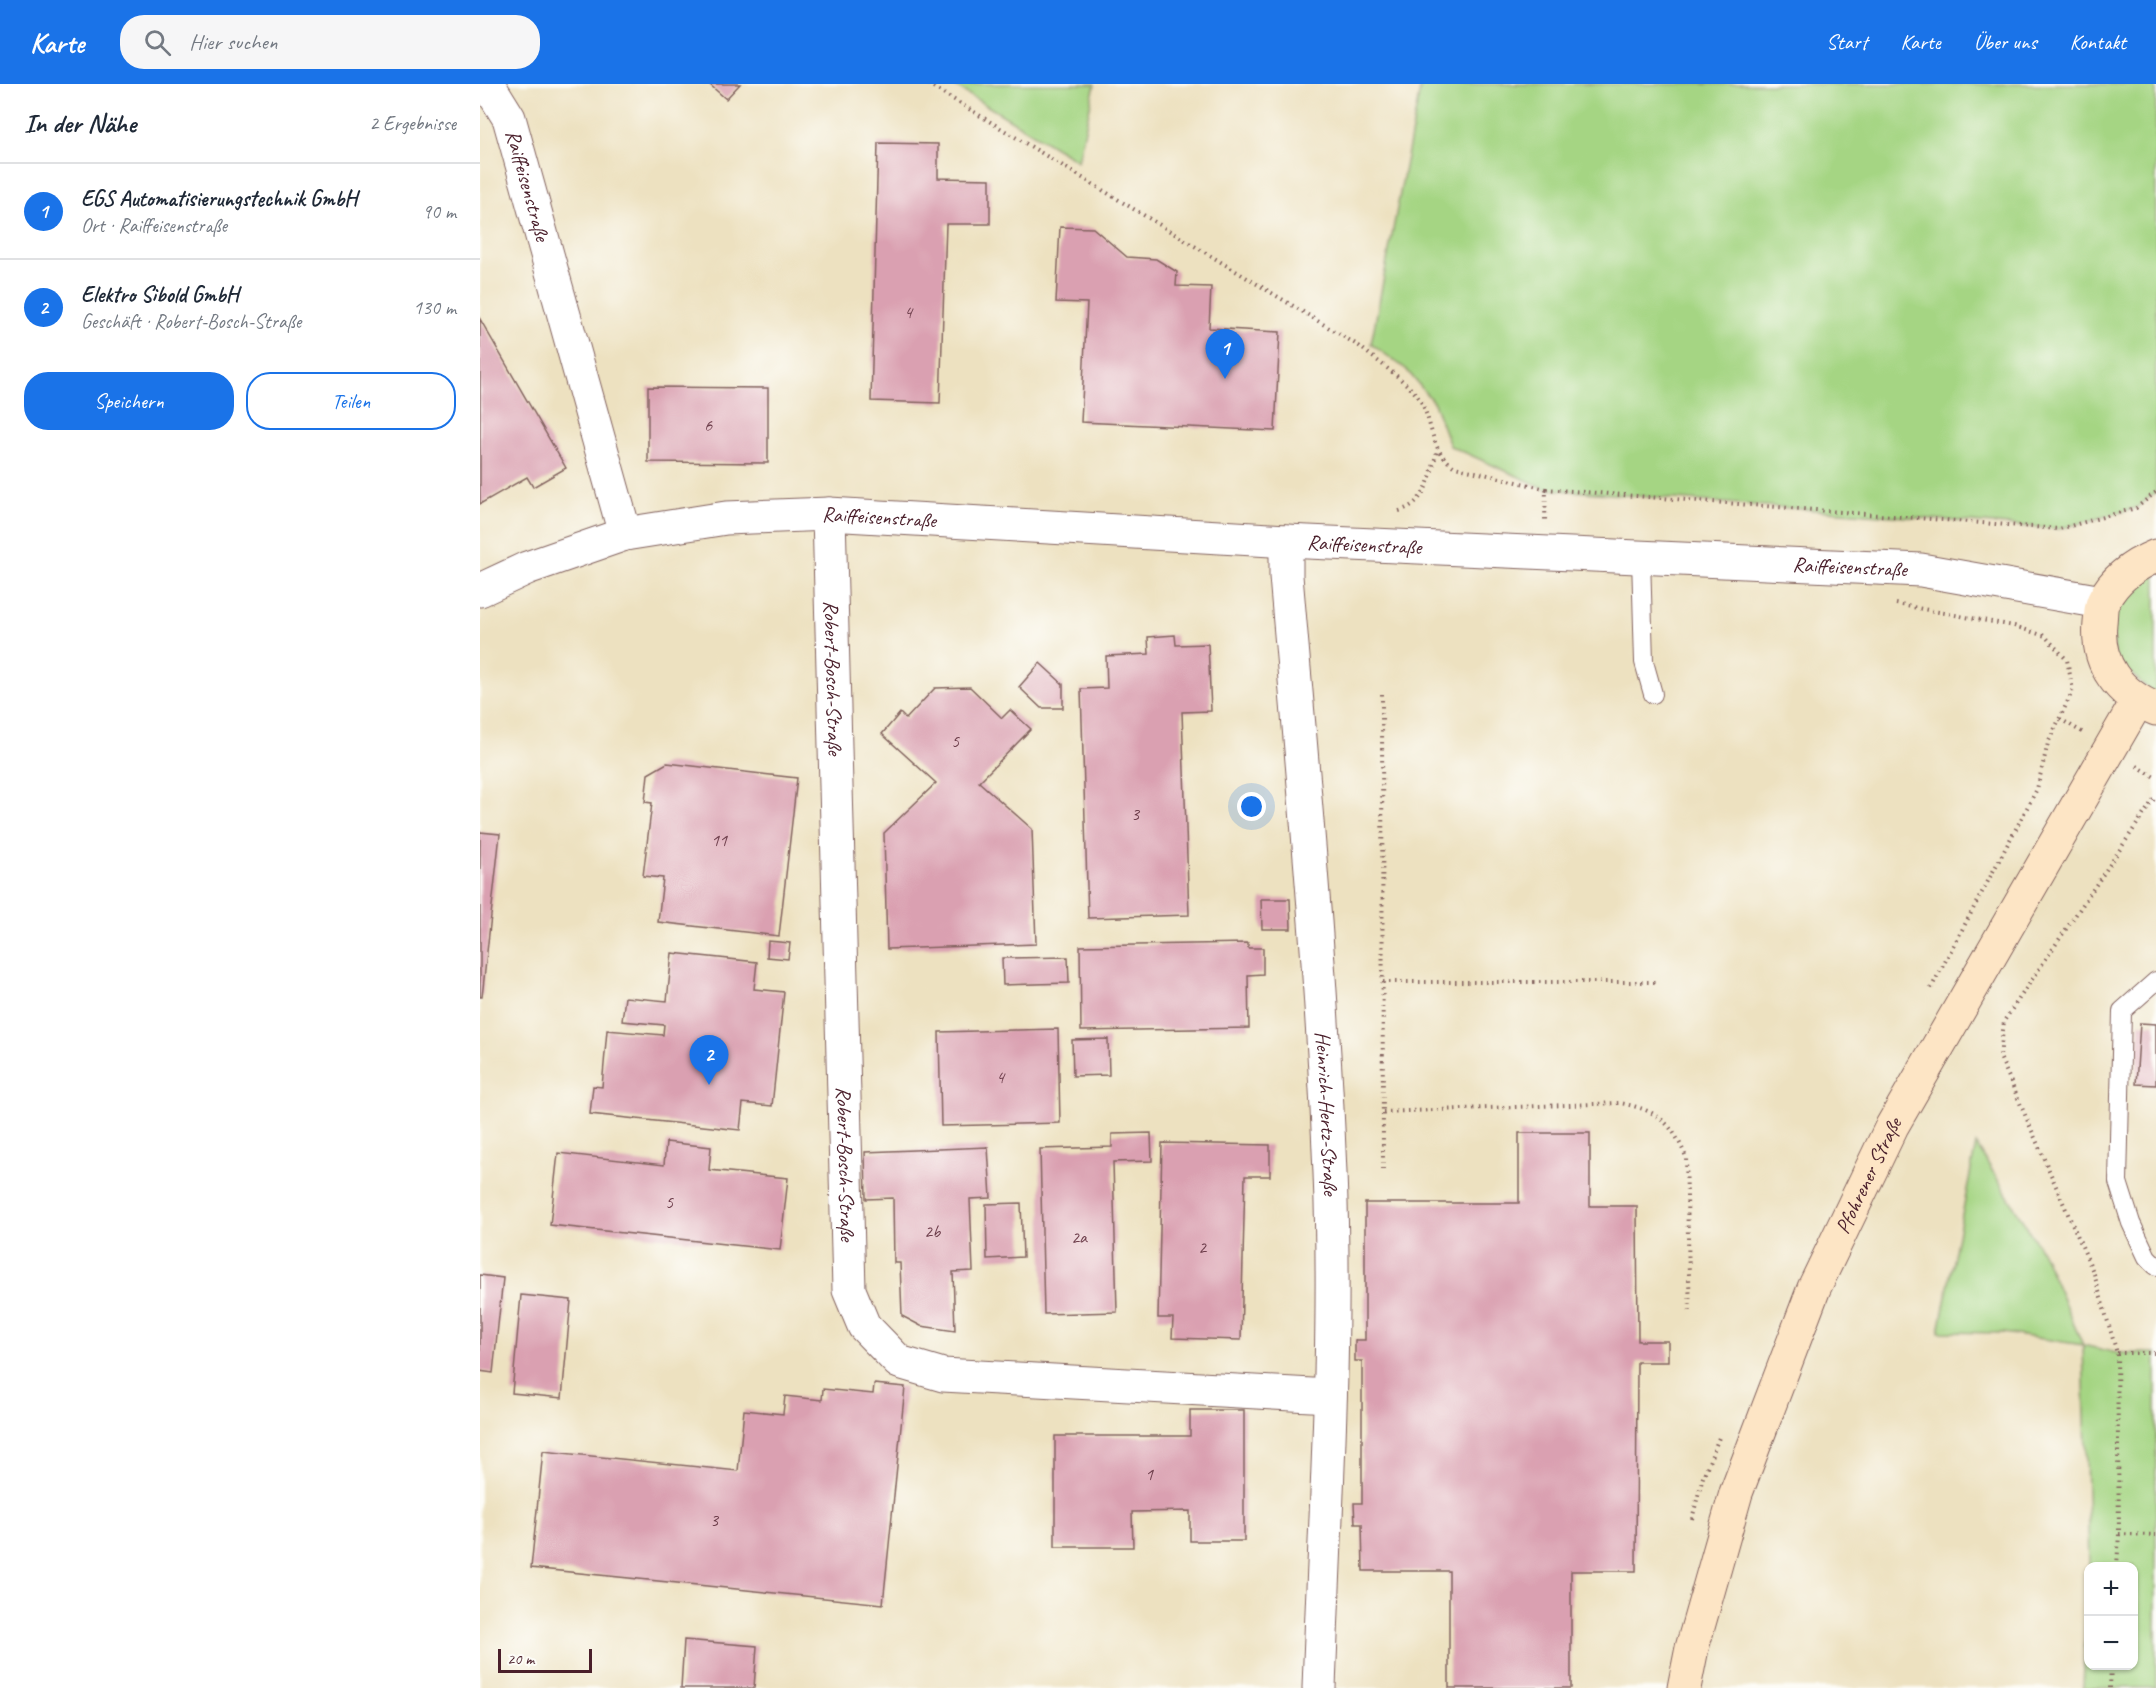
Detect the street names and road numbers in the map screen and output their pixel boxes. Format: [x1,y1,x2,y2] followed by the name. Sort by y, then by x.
[500,127,556,246] street label: Raiffeisenstraße
[821,501,939,533] street label: Raiffeisenstraße
[1306,529,1424,560] street label: Raiffeisenstraße
[1792,551,1910,582] street label: Raiffeisenstraße
[818,600,848,758] street label: Robert-Bosch-Straße
[1310,1031,1344,1198] street label: Heinrich-Hertz-Straße
[831,1086,861,1244] street label: Robert-Bosch-Straße
[1829,1111,1908,1238] street label: Pfohrener Straße

